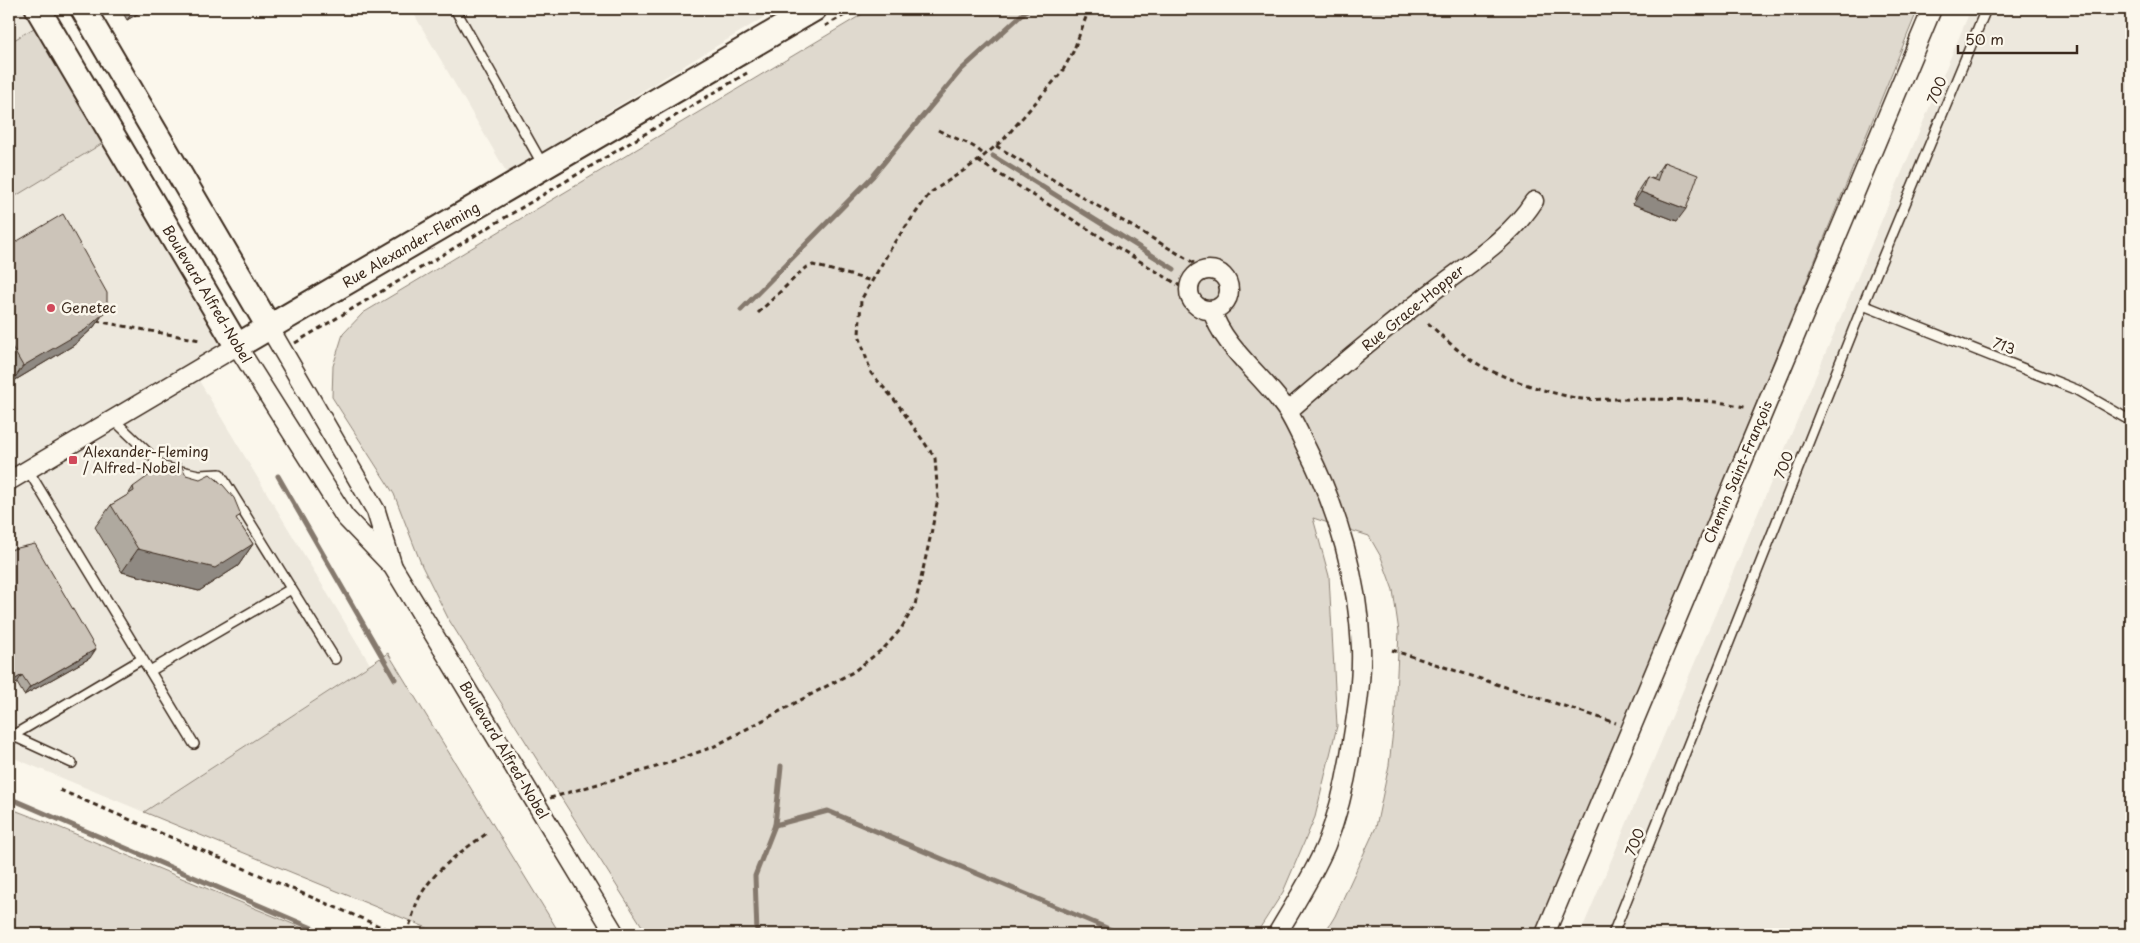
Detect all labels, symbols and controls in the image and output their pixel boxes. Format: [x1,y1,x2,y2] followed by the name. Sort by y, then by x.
[1958,22,2076,54] scale bar
[1965,27,2004,50] text: 50 m
[1921,73,1952,107] street label: 700
[338,197,483,293] street label: Rue Alexander-Fleming
[158,221,257,367] street label: Boulevard Alfred-Nobel
[1357,259,1469,356] street label: Rue Grace-Hopper
[61,297,116,318] place label: Genetec
[45,302,57,314] marker: Genetec
[1990,332,2019,360] street label: 713
[1698,397,1777,546] street label: Chemin Saint-François
[83,441,209,478] place label: Alexander-Fleming / Alfred-Nobel
[1769,448,1799,482] street label: 700
[67,454,79,466] marker: Alexander-Fleming / Alfred-Nobel
[455,677,554,823] street label: Boulevard Alfred-Nobel
[1620,825,1650,859] street label: 700

